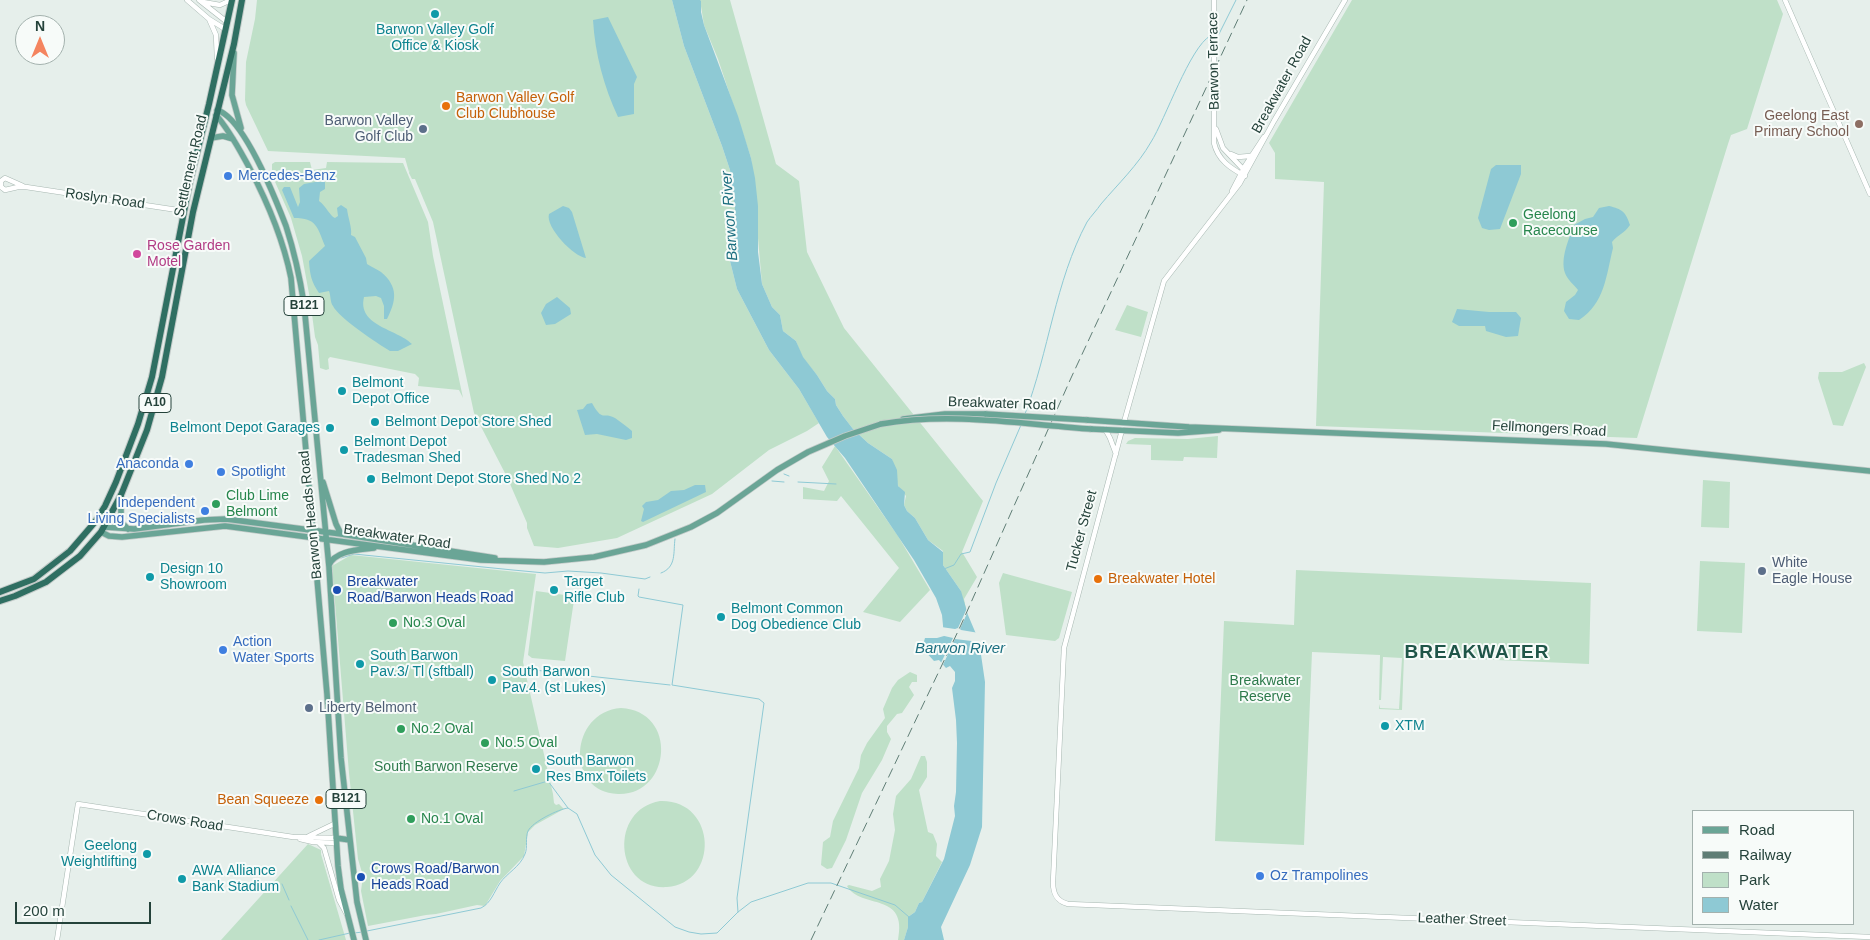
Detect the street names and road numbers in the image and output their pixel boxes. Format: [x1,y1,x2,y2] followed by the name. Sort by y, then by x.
[1205,12,1223,110] street label: Barwon Terrace
[1248,34,1316,136] street label: Breakwater Road
[171,113,211,219] street label: Settlement Road
[64,185,146,213] street label: Roslyn Road
[284,296,324,316] road number: B121
[139,393,171,412] road number: A10
[948,394,1056,414] street label: Breakwater Road
[1491,418,1607,440] street label: Fellmongers Road
[296,450,326,580] street label: Barwon Heads Road
[1063,488,1101,574] street label: Tucker Street
[342,521,452,553] street label: Breakwater Road
[326,790,366,809] road number: B121
[146,807,224,835] street label: Crows Road
[1417,910,1507,930] street label: Leather Street

